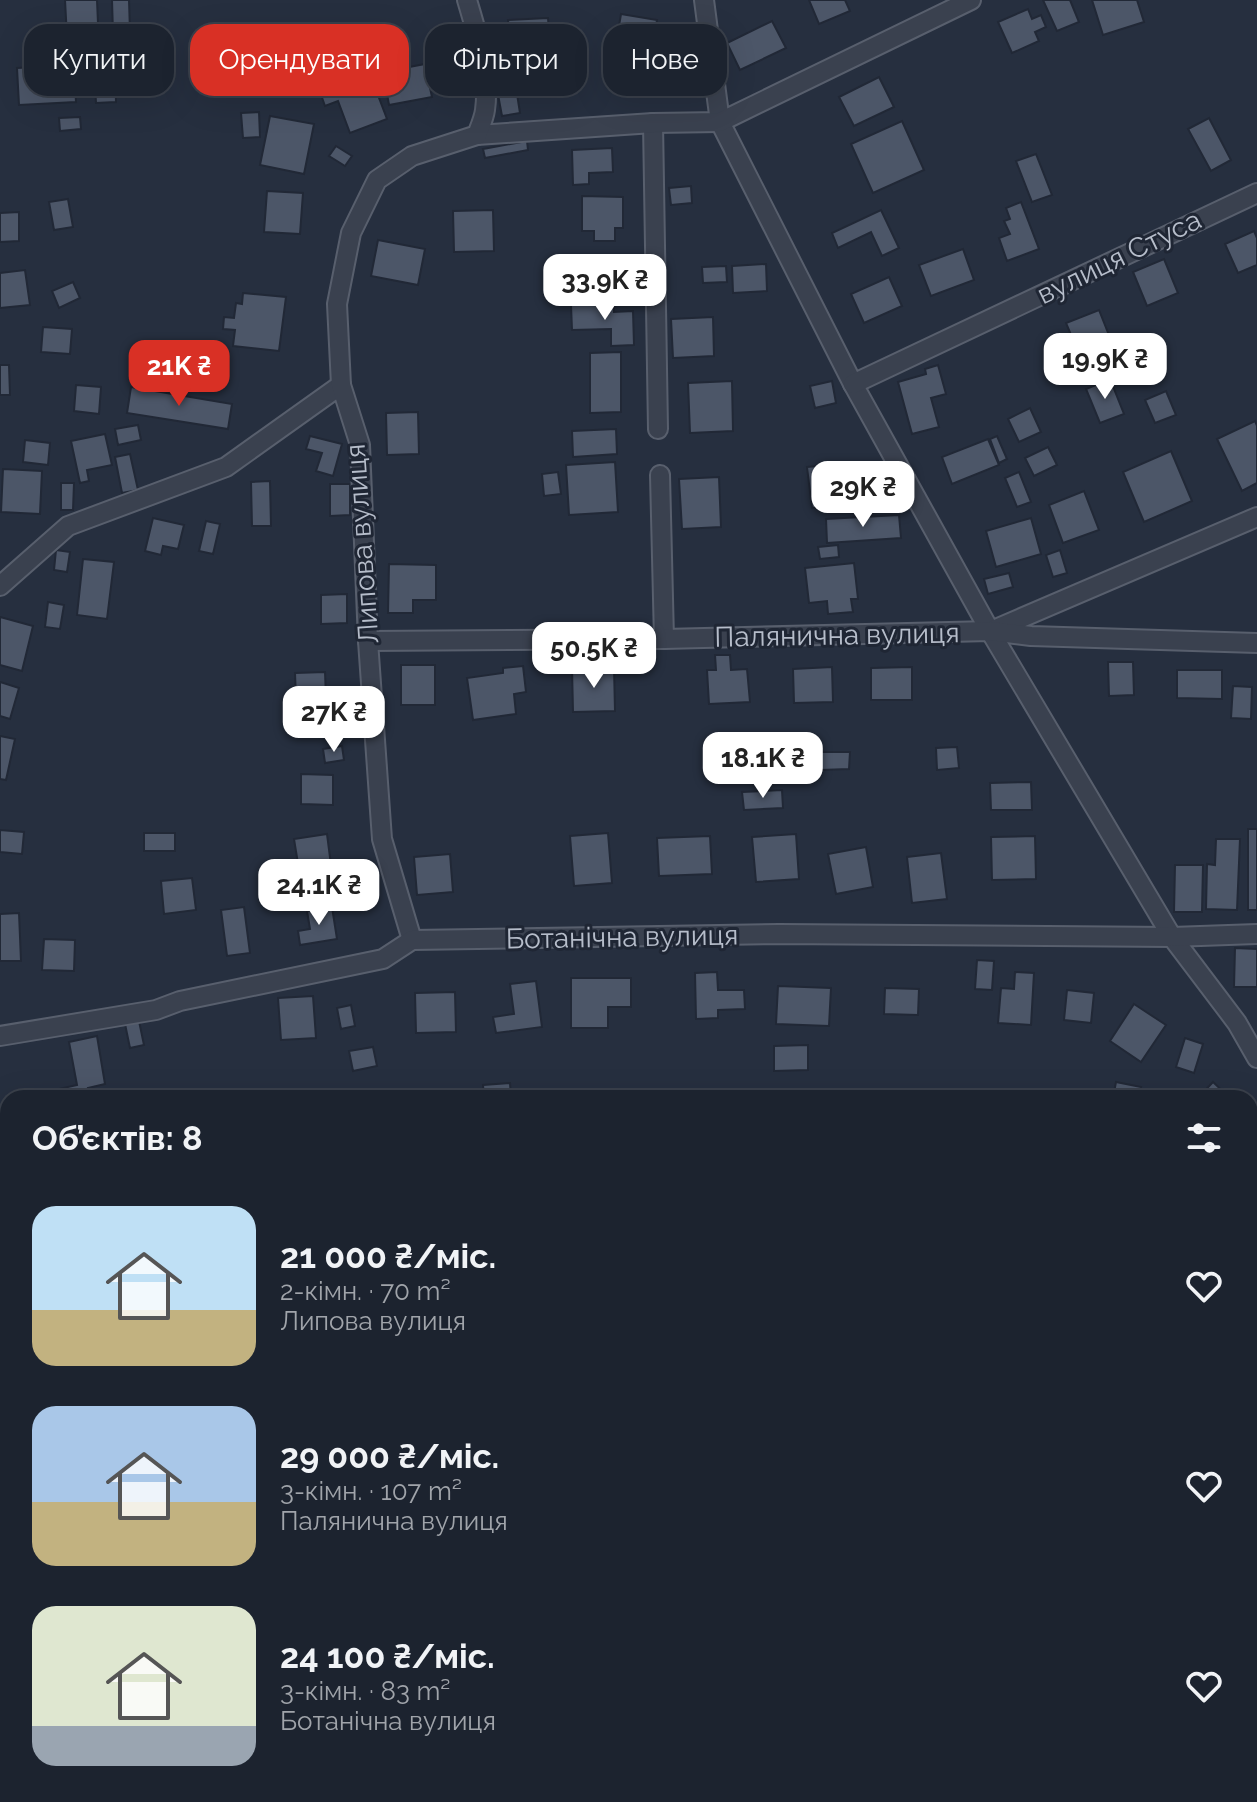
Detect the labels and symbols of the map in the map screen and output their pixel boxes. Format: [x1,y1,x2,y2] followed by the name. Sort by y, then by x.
[1032,203,1206,311] street label: вулиця Стуса
[531,254,679,322] pin: 33.9K ₴
[1031,333,1179,401] pin: 19.9K ₴
[123,340,235,408] pin: 21K ₴
[339,443,385,645] street label: Липова вулиця
[807,461,919,529] pin: 29K ₴
[714,616,960,654] street label: Палянична вулиця
[520,622,668,690] pin: 50.5K ₴
[278,686,390,754] pin: 27K ₴
[689,732,837,800] pin: 18.1K ₴
[245,859,393,927] pin: 24.1K ₴
[505,918,739,956] street label: Ботанічна вулиця

